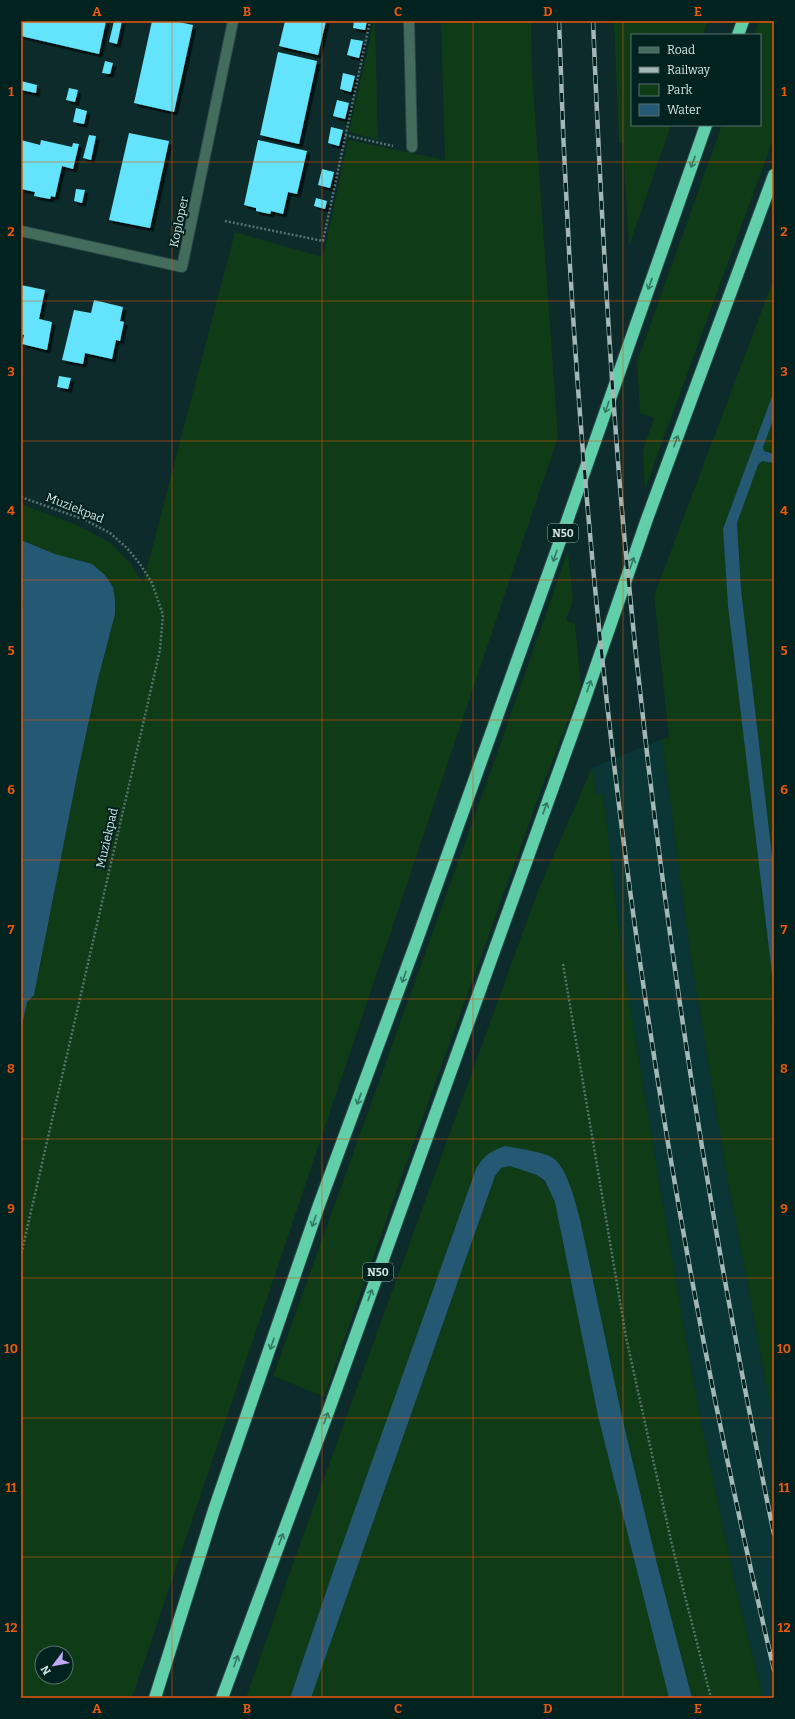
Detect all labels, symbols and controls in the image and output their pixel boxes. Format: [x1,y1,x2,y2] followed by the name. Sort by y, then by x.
[92,4,102,19] text: A
[243,4,251,19] text: B
[394,4,402,19] text: C
[543,4,553,19] text: D
[694,4,702,19] text: E
[631,34,761,126] legend
[667,43,695,57] text: Road
[667,63,711,77] text: Railway
[667,83,693,97] text: Park
[8,84,14,99] text: 1
[781,84,787,99] text: 1
[667,103,702,117] text: Water
[689,155,697,167] one-way arrow
[167,195,191,249] street label: Koploper
[7,224,15,239] text: 2
[780,224,788,239] text: 2
[645,278,653,290] one-way arrow
[7,364,15,379] text: 3
[780,364,788,379] text: 3
[602,401,610,413] one-way arrow
[672,435,680,447] one-way arrow
[44,490,106,526] street label: Muziekpad
[7,503,15,518] text: 4
[780,503,788,518] text: 4
[548,524,578,542] road number: N50
[551,550,558,563] one-way arrow
[628,558,636,570] one-way arrow
[7,643,15,658] text: 5
[780,643,788,658] text: 5
[586,680,593,693] one-way arrow
[7,782,15,797] text: 6
[780,782,788,797] text: 6
[541,803,549,815] one-way arrow
[93,807,121,869] street label: Muziekpad
[8,922,15,937] text: 7
[781,922,788,937] text: 7
[399,970,407,982] one-way arrow
[7,1061,15,1076] text: 8
[780,1061,788,1076] text: 8
[354,1092,362,1104] one-way arrow
[7,1201,15,1216] text: 9
[780,1201,788,1216] text: 9
[310,1214,317,1227] one-way arrow
[363,1263,393,1281] road number: N50
[366,1290,374,1302] one-way arrow
[267,1337,275,1349] one-way arrow
[4,1341,18,1356] text: 10
[777,1341,791,1356] text: 10
[322,1412,330,1424] one-way arrow
[5,1480,17,1495] text: 11
[778,1480,790,1495] text: 11
[277,1534,285,1546] one-way arrow
[5,1620,17,1635] text: 12
[778,1620,790,1635] text: 12
[34,1645,74,1685] north arrow
[232,1656,240,1668] one-way arrow
[38,1663,54,1677] text: N
[92,1701,102,1716] text: A
[243,1701,251,1716] text: B
[394,1701,402,1716] text: C
[543,1701,553,1716] text: D
[694,1701,702,1716] text: E

